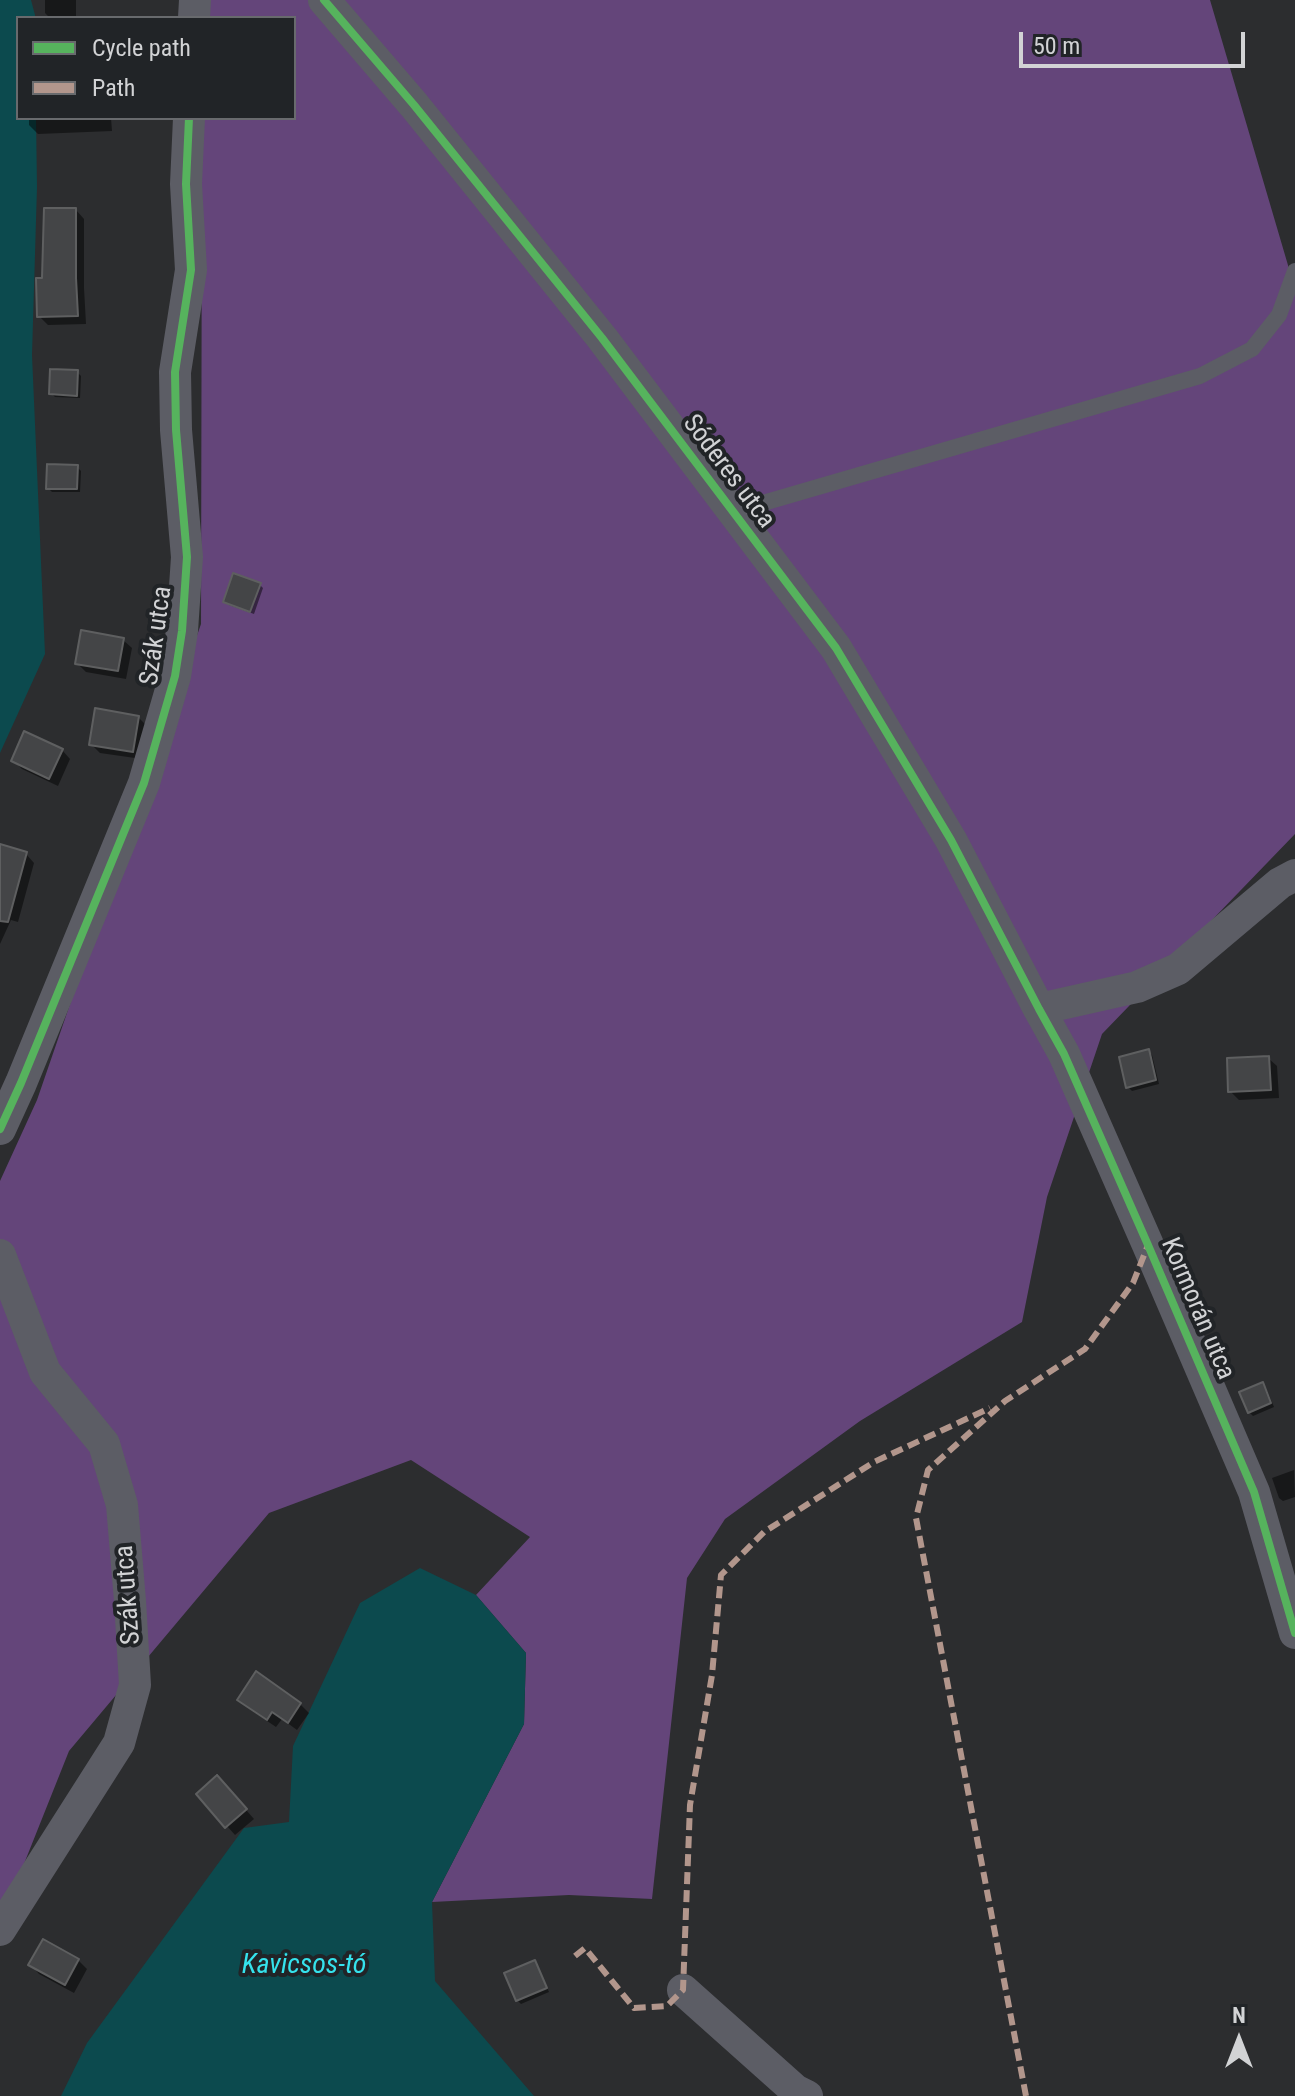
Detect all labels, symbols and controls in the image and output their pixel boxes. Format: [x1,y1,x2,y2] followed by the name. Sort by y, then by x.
[16,16,296,120] legend
[1023,16,1249,66] scale bar
[1033,32,1080,60] text: 50 m
[92,34,191,62] text: Cycle path
[92,74,135,102] text: Path
[675,409,781,535] street label: Sóderes utca
[135,584,179,688] street label: Szák utca
[1153,1234,1241,1384] street label: Kormorán utca
[110,1544,148,1646] street label: Szák utca
[242,1949,366,1983] water label: Kavicsos-tó
[1199,2000,1279,2080] north arrow
[1232,2003,1246,2028] text: N

